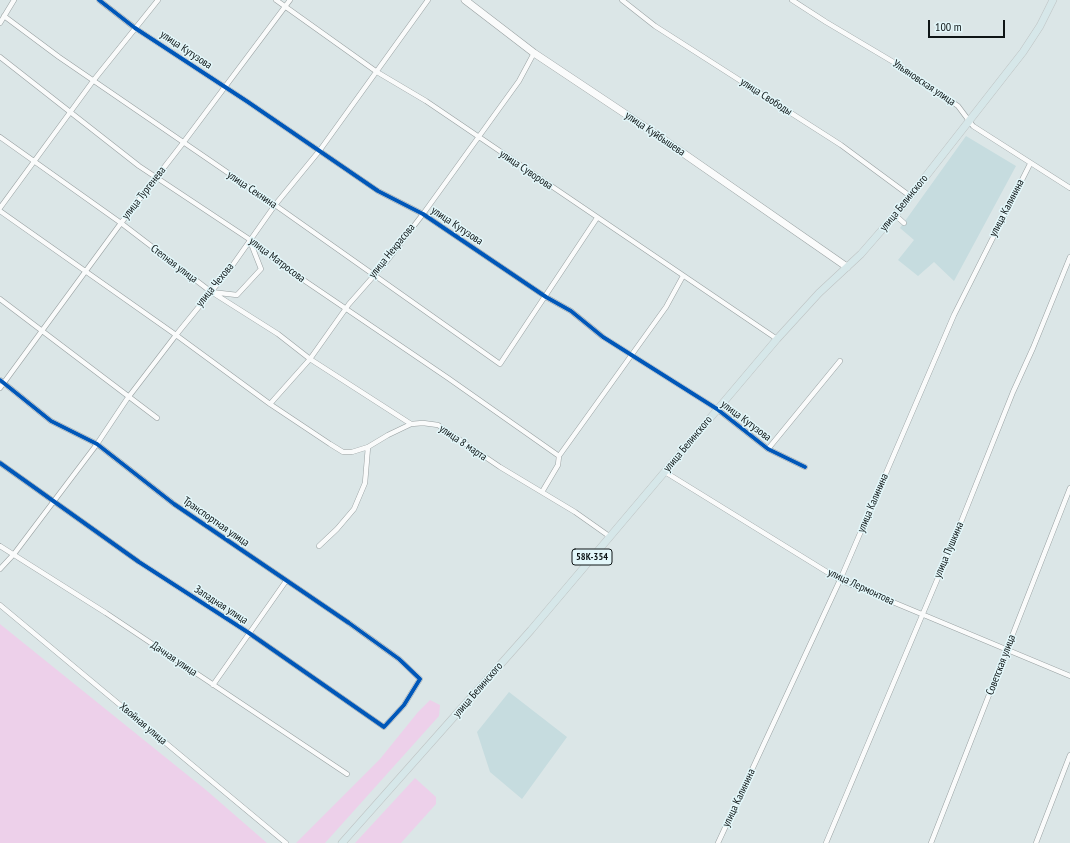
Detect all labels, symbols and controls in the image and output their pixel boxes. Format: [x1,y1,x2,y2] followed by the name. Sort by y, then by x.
[930,12,1007,38] scale bar
[935,19,962,34] text: 100 m
[158,28,214,72] street label: улица Кутузова
[890,57,958,109] street label: Ульяновская улица
[738,75,794,119] street label: улица Свободы
[622,109,688,159] street label: улица Куйбышева
[497,147,555,193] street label: улица Суворова
[119,164,169,222] street label: улица Тургенева
[225,169,279,211] street label: улица Секнина
[877,172,931,234] street label: улица Белинского
[987,177,1027,239] street label: улица Калинина
[429,204,485,248] street label: улица Кутузова
[366,221,418,281] street label: улица Некрасова
[246,235,308,285] street label: улица Матросова
[148,242,200,286] street label: Степная улица
[193,260,237,310] street label: улица Чехова
[718,398,774,444] street label: улица Кутузова
[661,413,715,475] street label: улица Белинского
[437,422,489,464] street label: улица 8 марта
[855,472,891,534] street label: улица Калинина
[180,494,252,550] street label: Транспортная улица
[931,520,967,580] street label: улица Пушкина
[572,549,612,565] road number: 58К-354
[826,566,896,608] street label: улица Лермонтова
[192,583,250,627] street label: Западная улица
[983,633,1019,697] street label: Советская улица
[148,639,200,679] street label: Дачная улица
[450,660,506,720] street label: улица Белинского
[117,700,169,748] street label: Хвойная улица
[720,767,758,829] street label: улица Калинина

